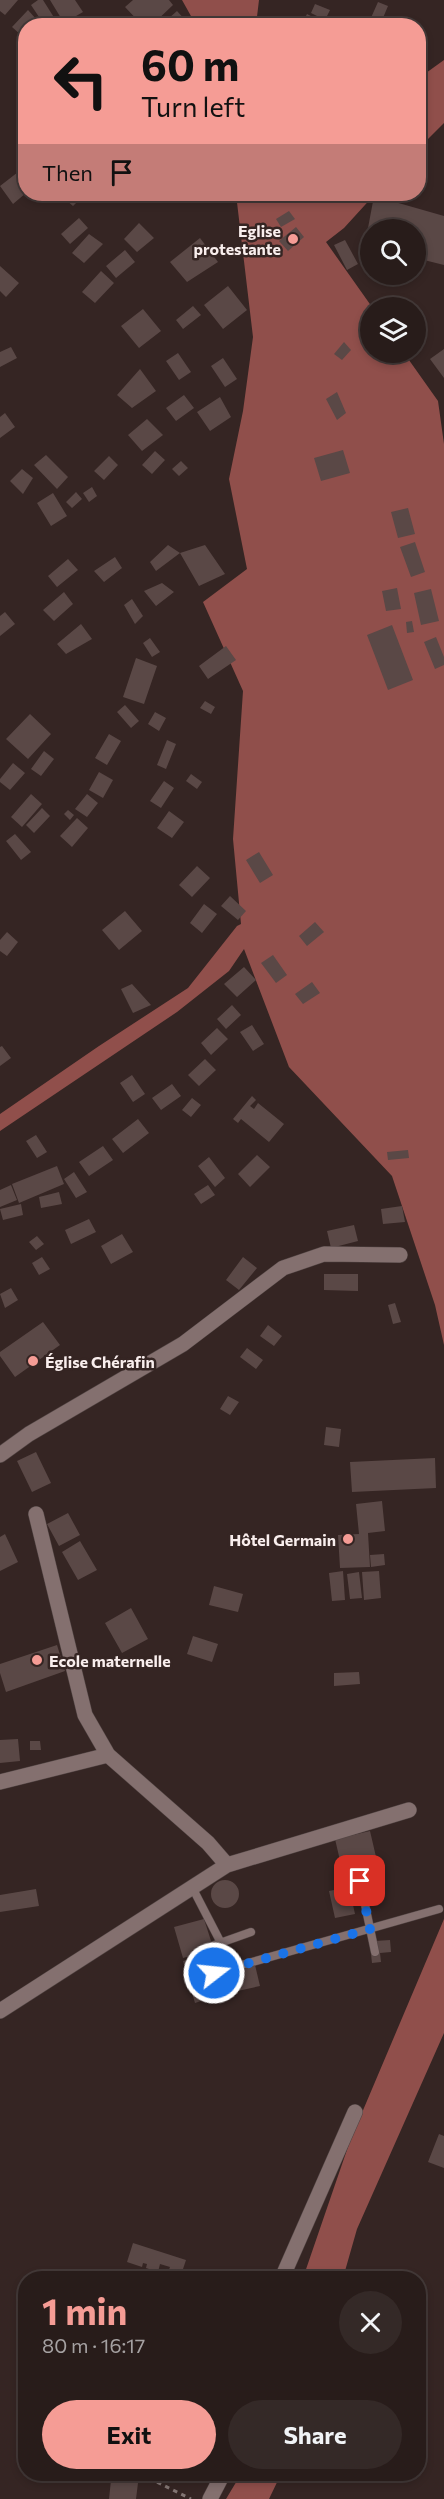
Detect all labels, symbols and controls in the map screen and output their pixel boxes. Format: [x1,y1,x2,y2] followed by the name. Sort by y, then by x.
[141,38,240,90] text: 60 m
[42,42,120,120] icon: left
[141,90,245,123] text: Turn left
[105,156,138,189] icon: arrive
[42,159,93,186] text: Then
[360,219,426,363] map controls
[360,219,426,285] button: search
[194,221,281,258] place label: Eglise protestante
[286,232,300,246] marker: Eglise protestante
[360,297,426,363] button: layers
[45,1352,155,1371] place label: Église Chérafin
[26,1354,40,1368] marker: Église Chérafin
[229,1530,336,1549] place label: Hôtel Germain
[341,1532,355,1546] marker: Hôtel Germain
[49,1651,171,1670] place label: Ecole maternelle
[30,1653,44,1667] marker: Ecole maternelle
[334,1855,385,1906] pin
[343,1864,376,1897] icon: arrive
[182,1941,246,2005] position arrow
[42,2288,127,2332] text: 1 min
[339,2291,402,2354] button: close
[42,2333,145,2357] text: 80 m · 16:17
[42,2400,216,2469] button: Exit
[228,2400,402,2469] button: Share

